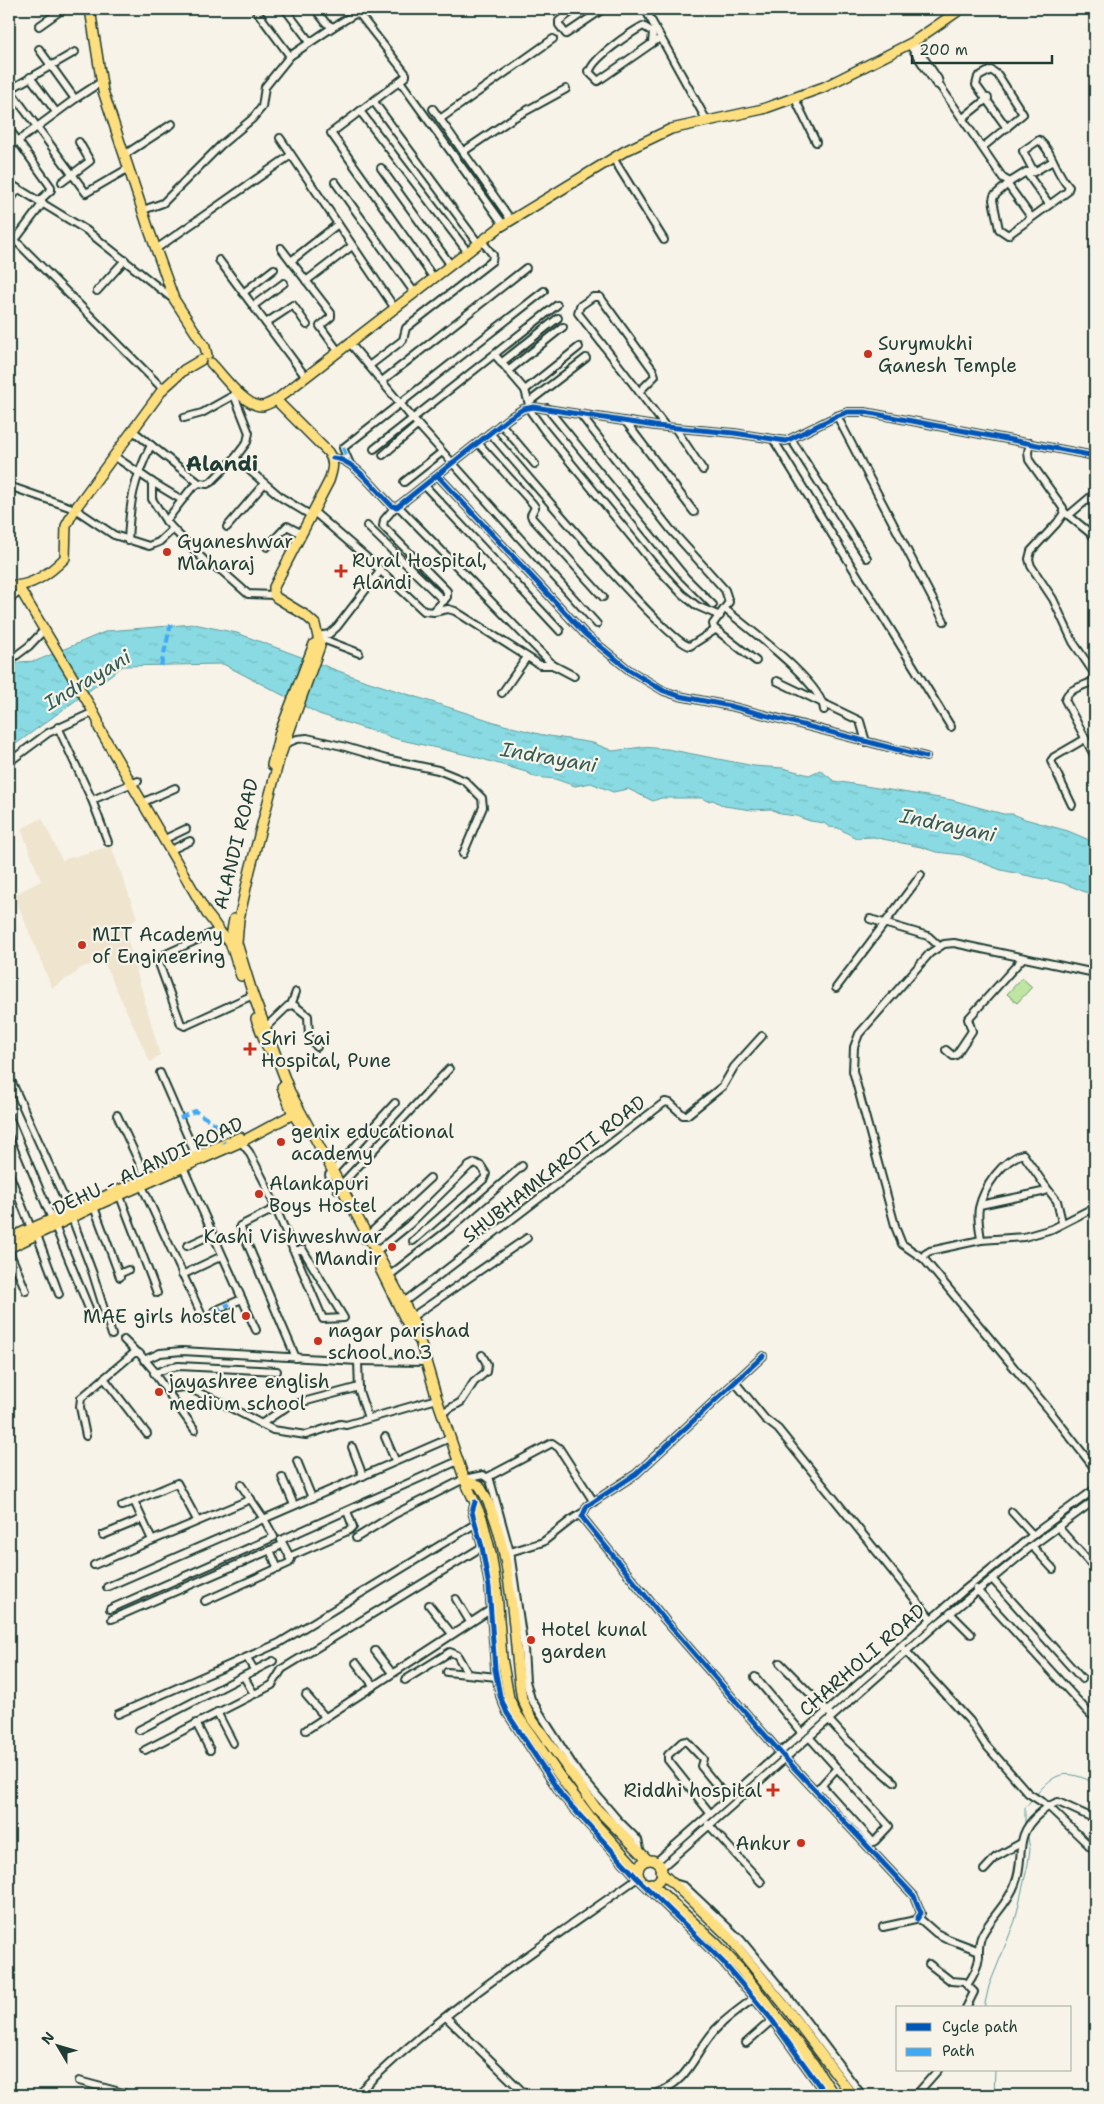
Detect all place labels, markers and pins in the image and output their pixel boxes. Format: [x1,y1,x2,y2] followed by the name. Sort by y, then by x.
[878,331,1017,378] place label: Surymukhi Ganesh Temple
[862,348,874,360] marker: Surymukhi Ganesh Temple
[177,529,293,576] place label: Gyaneshwar Maharaj
[161,546,173,558] marker: Gyaneshwar Maharaj
[352,548,487,595] place label: Rural Hospital, Alandi
[334,564,348,578] marker: Rural Hospital, Alandi
[92,922,225,969] place label: MIT Academy of Engineering
[76,939,88,951] marker: MIT Academy of Engineering
[261,1026,391,1073] place label: Shri Sai Hospital, Pune
[243,1042,257,1056] marker: Shri Sai Hospital, Pune
[291,1119,454,1166] place label: genix educational academy
[275,1136,287,1148] marker: genix educational academy
[269,1171,377,1218] place label: Alankapuri Boys Hostel
[253,1188,265,1200] marker: Alankapuri Boys Hostel
[203,1224,382,1271] place label: Kashi Vishweshwar Mandir
[386,1241,398,1253] marker: Kashi Vishweshwar Mandir
[83,1304,236,1329] place label: MAE girls hostel
[240,1310,252,1322] marker: MAE girls hostel
[328,1318,470,1365] place label: nagar parishad school no.3
[312,1335,324,1347] marker: nagar parishad school no.3
[168,1369,330,1416] place label: jayashree english medium school
[153,1386,165,1398] marker: jayashree english medium school
[541,1617,647,1664] place label: Hotel kunal garden
[525,1634,537,1646] marker: Hotel kunal garden
[623,1778,762,1803] place label: Riddhi hospital
[766,1783,780,1797] marker: Riddhi hospital
[735,1831,791,1856] place label: Ankur
[795,1837,807,1849] marker: Ankur

